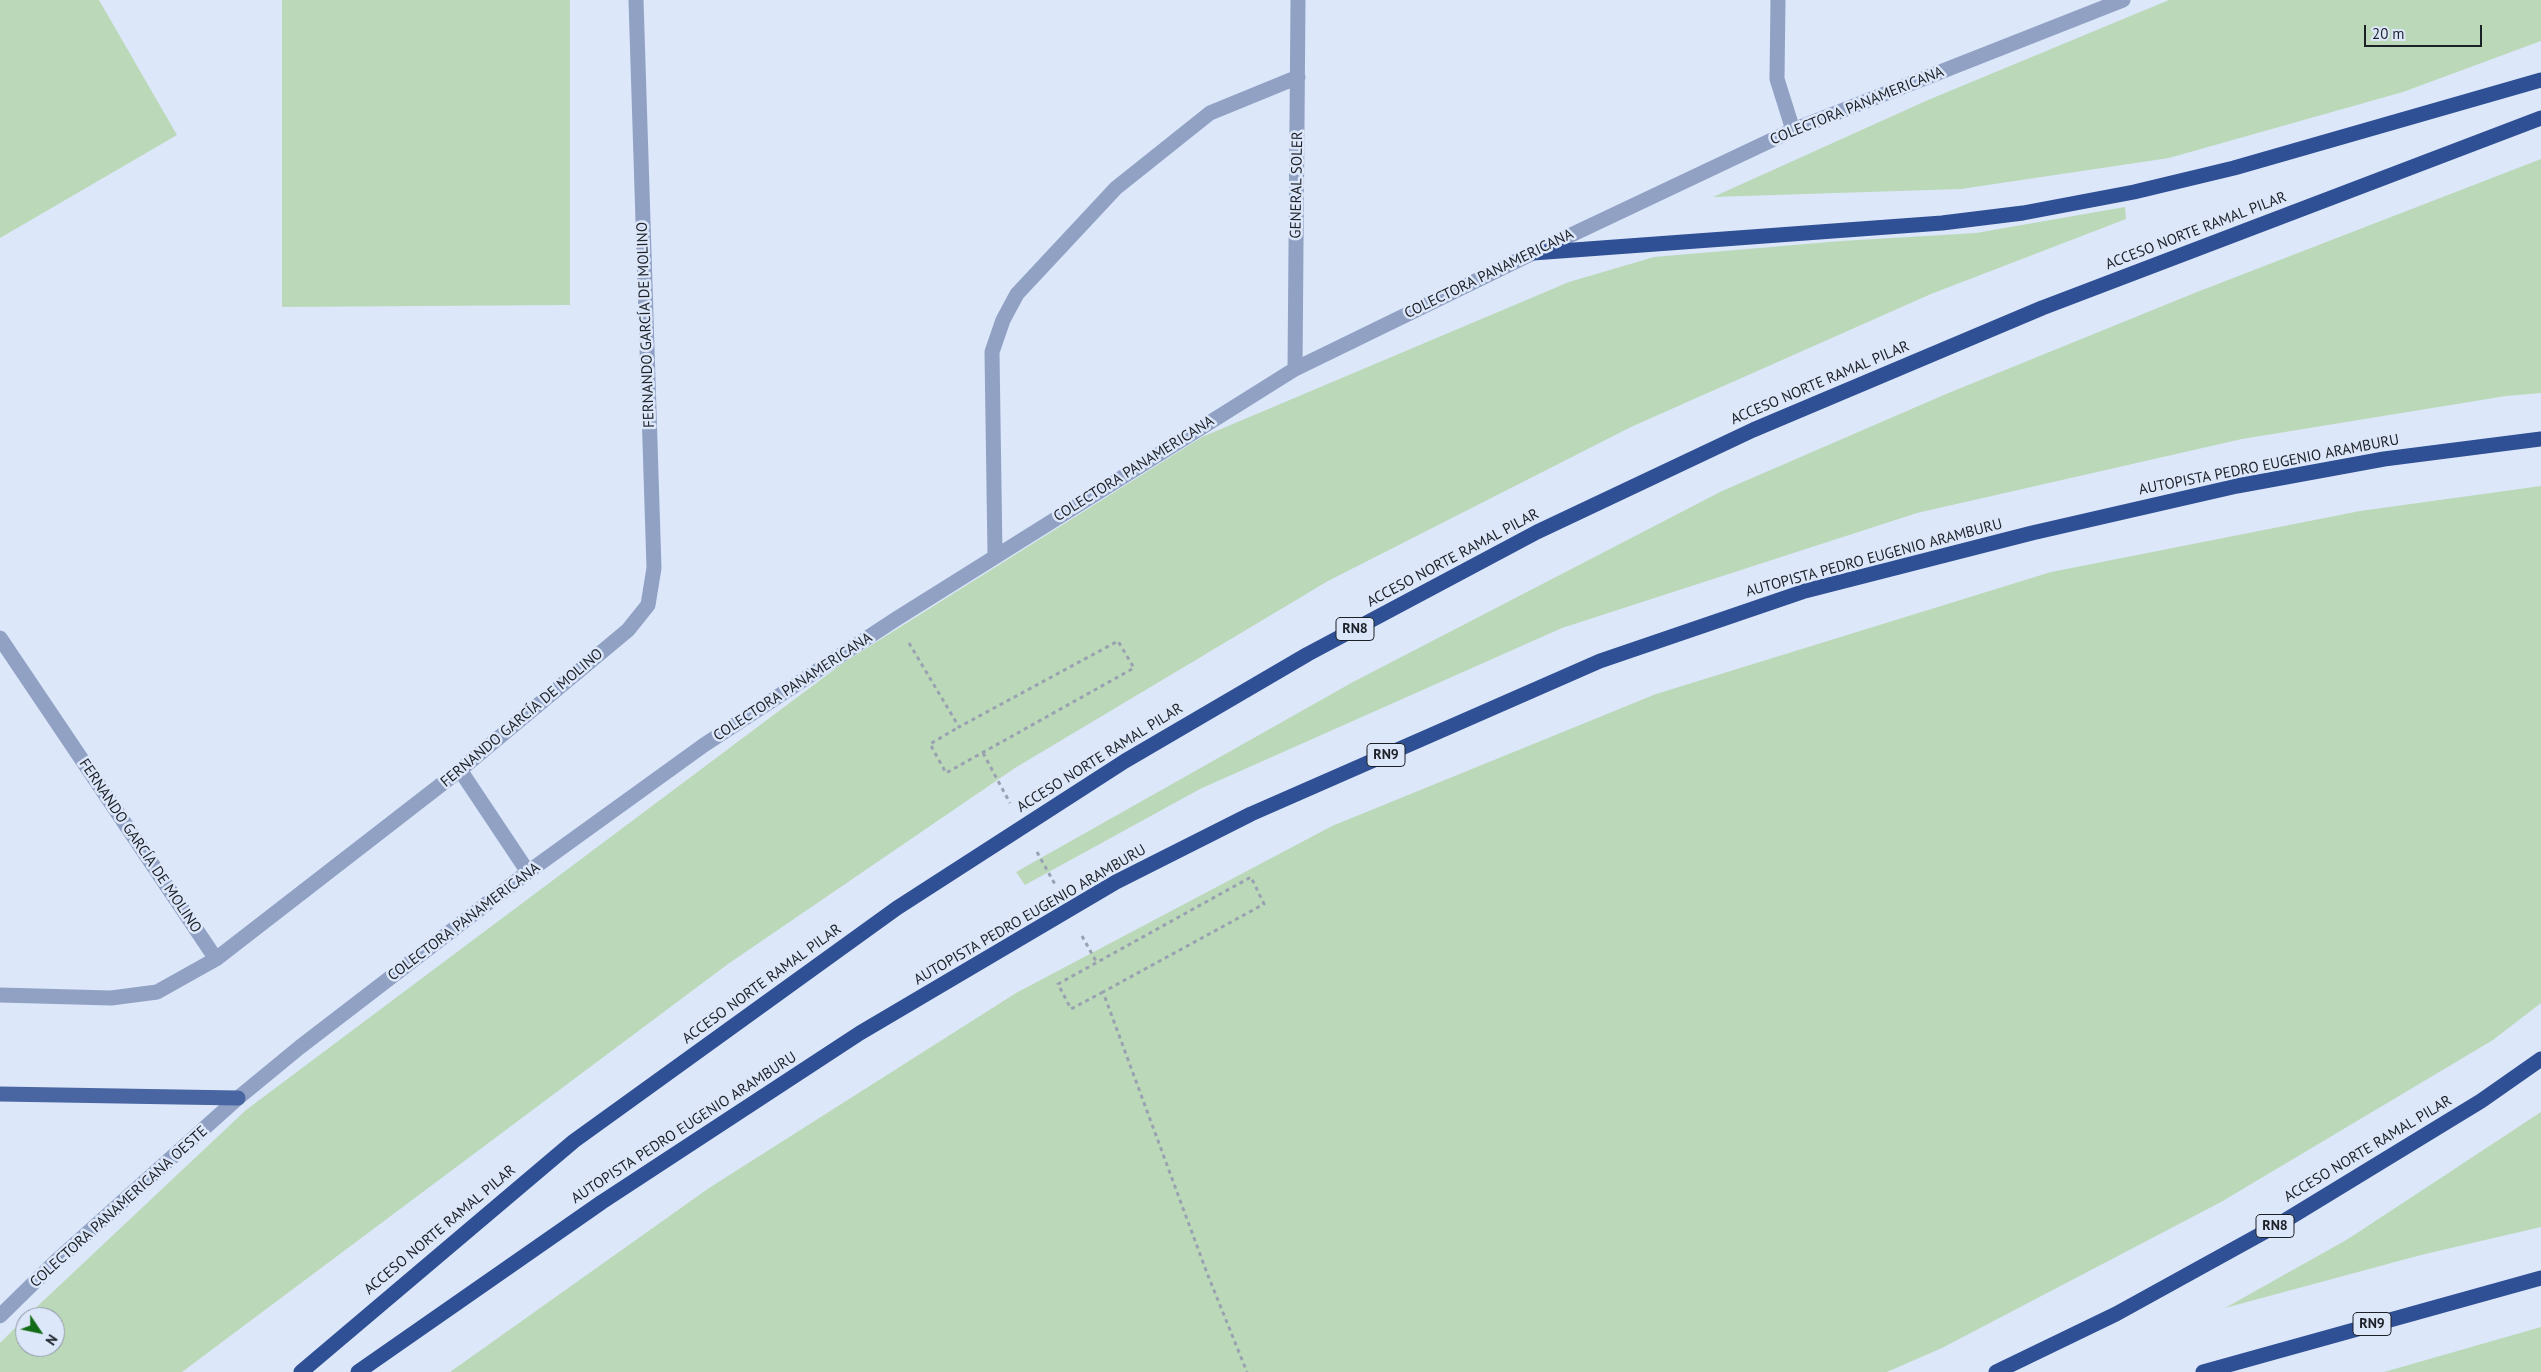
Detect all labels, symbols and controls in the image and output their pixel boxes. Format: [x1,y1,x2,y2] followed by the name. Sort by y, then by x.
[2366,15,2484,47] scale bar
[2372,24,2405,43] text: 20 m
[1768,63,1946,149] street label: COLECTORA PANAMERICANA
[1287,131,1307,239] street label: GENERAL SOLER
[2103,188,2289,274] street label: ACCESO NORTE RAMAL PILAR
[633,222,659,428] street label: FERNANDO GARCÍA DE MOLINO
[1402,225,1576,323] street label: COLECTORA PANAMERICANA
[1728,337,1912,429] street label: ACCESO NORTE RAMAL PILAR
[1051,412,1217,526] street label: COLECTORA PANAMERICANA
[2137,431,2401,499] street label: AUTOPISTA PEDRO EUGENIO ARAMBURU
[1364,505,1542,611] street label: ACCESO NORTE RAMAL PILAR
[1744,515,2004,601] street label: AUTOPISTA PEDRO EUGENIO ARAMBURU
[1336,618,1374,640] road number: RN8
[710,629,876,745] street label: COLECTORA PANAMERICANA
[437,645,607,791] street label: FERNANDO GARCÍA DE MOLINO
[1014,699,1186,817] street label: ACCESO NORTE RAMAL PILAR
[1367,744,1405,766] road number: RN9
[75,756,205,936] street label: FERNANDO GARCÍA DE MOLINO
[911,841,1149,989] street label: AUTOPISTA PEDRO EUGENIO ARAMBURU
[384,859,544,985] street label: COLECTORA PANAMERICANA
[679,920,845,1048] street label: ACCESO NORTE RAMAL PILAR
[568,1048,800,1208] street label: AUTOPISTA PEDRO EUGENIO ARAMBURU
[2281,1092,2455,1206] street label: ACCESO NORTE RAMAL PILAR
[27,1123,211,1291] street label: COLECTORA PANAMERICANA OESTE
[361,1161,519,1299] street label: ACCESO NORTE RAMAL PILAR
[2256,1214,2294,1238] road number: RN8
[15,1307,65,1357] north arrow
[2353,1312,2391,1336] road number: RN9
[42,1331,62,1349] text: N

